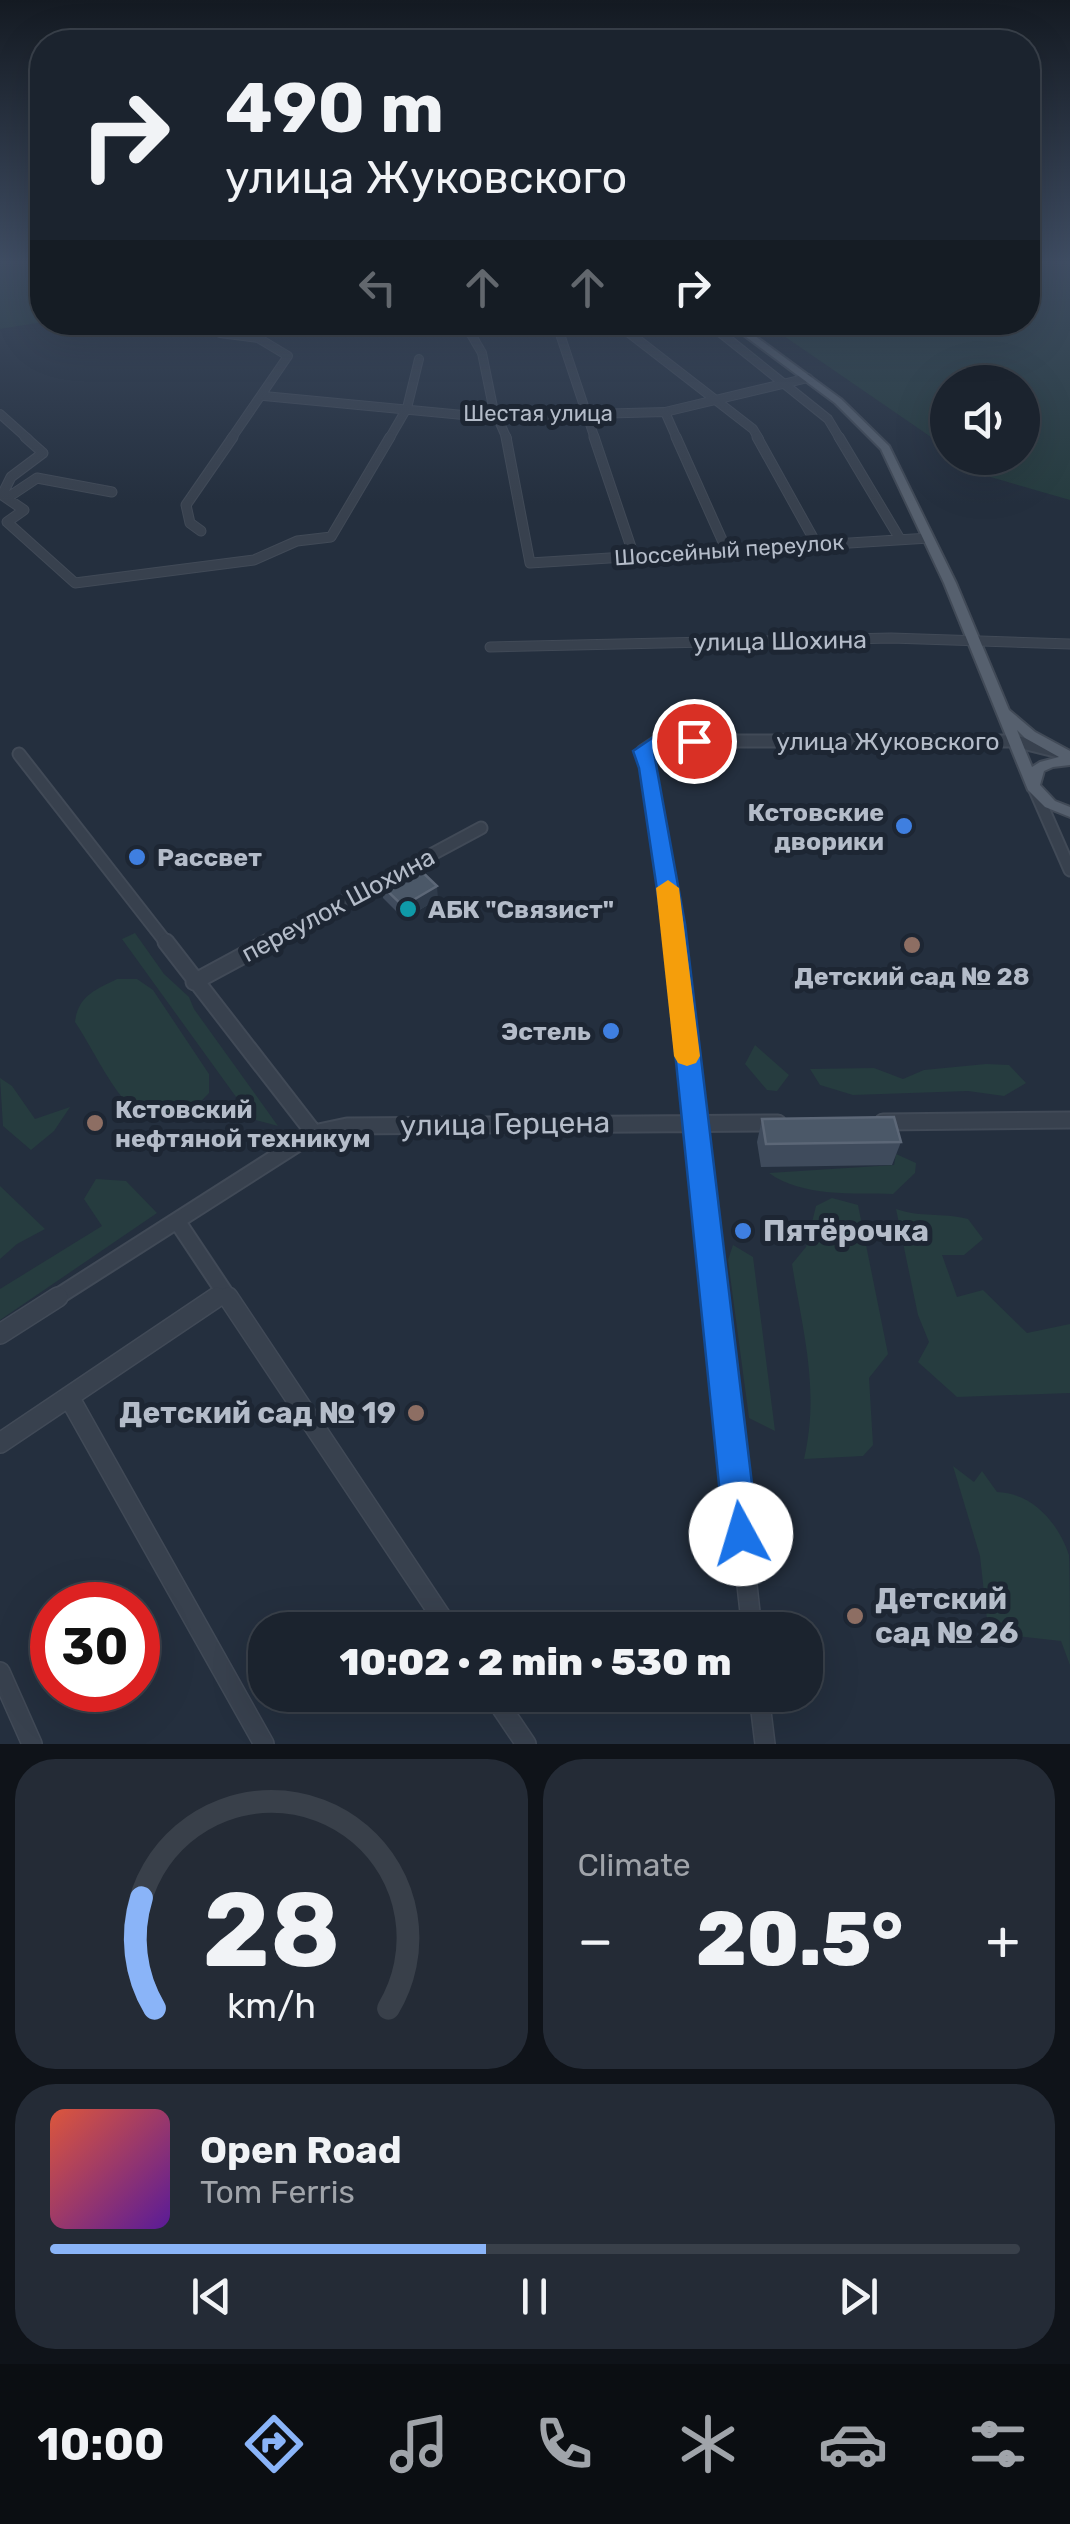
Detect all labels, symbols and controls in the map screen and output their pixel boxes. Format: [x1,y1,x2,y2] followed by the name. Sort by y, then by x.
[225,67,444,150] text: 490 m
[60,70,190,200] icon: right
[225,151,627,204] text: улица Жуковского
[350,260,405,315] icon: left
[455,260,510,315] icon: ahead
[560,260,615,315] icon: ahead
[665,260,720,315] icon: right
[930,365,1040,475] map controls
[930,365,1040,475] button: sound
[463,400,613,427] street label: Шестая улица
[613,528,845,572] street label: Шоссейный переулок
[693,625,867,657] street label: улица Шохина
[652,699,737,784] pin
[667,714,722,769] icon: arrive
[776,727,1000,756] street label: улица Жуковского
[748,798,884,856] place label: Кстовские дворики
[893,815,915,837] marker: Кстовские дворики
[236,842,440,968] street label: переулок Шохина
[157,843,262,872] place label: Рассвет
[126,846,148,868] marker: Рассвет
[428,895,614,924] place label: АБК "Связист"
[397,898,419,920] marker: АБК "Связист"
[901,934,923,956] marker: Детский сад № 28
[794,962,1030,991] place label: Детский сад № 28
[501,1017,591,1046] place label: Эстель
[600,1020,622,1042] marker: Эстель
[115,1095,371,1153] place label: Кстовский нефтяной техникум
[399,1104,611,1144] street label: улица Герцена
[84,1112,106,1134] marker: Кстовский нефтяной техникум
[763,1213,929,1249] place label: Пятёрочка
[732,1220,754,1242] marker: Пятёрочка
[119,1395,396,1431] place label: Детский сад № 19
[405,1402,427,1424] marker: Детский сад № 19
[689,1482,793,1586] position arrow
[875,1581,1019,1651] place label: Детский сад № 26
[30,1582,160,1712] speed limit sign: 30
[844,1605,866,1627] marker: Детский сад № 26
[340,1639,731,1685] text: 10:02 · 2 min · 530 m
[578,1846,691,1884] text: Climate
[202,1869,340,1992] text: 28
[696,1895,903,1984] text: 20.5°
[578,1908,613,1973] text: −
[986,1908,1020,1973] text: +
[227,1985,316,2027] text: km/h
[200,2127,402,2173] text: Open Road
[200,2173,355,2211] text: Tom Ferris
[184,2269,239,2324] icon: previous
[507,2269,562,2324] icon: pause
[831,2269,886,2324] icon: next
[239,2409,309,2479] icon: directions
[384,2409,454,2479] icon: music
[529,2409,599,2479] icon: phone
[673,2409,743,2479] icon: climate
[818,2409,888,2479] icon: car
[963,2409,1033,2479] icon: filters
[37,2418,165,2471] text: 10:00

